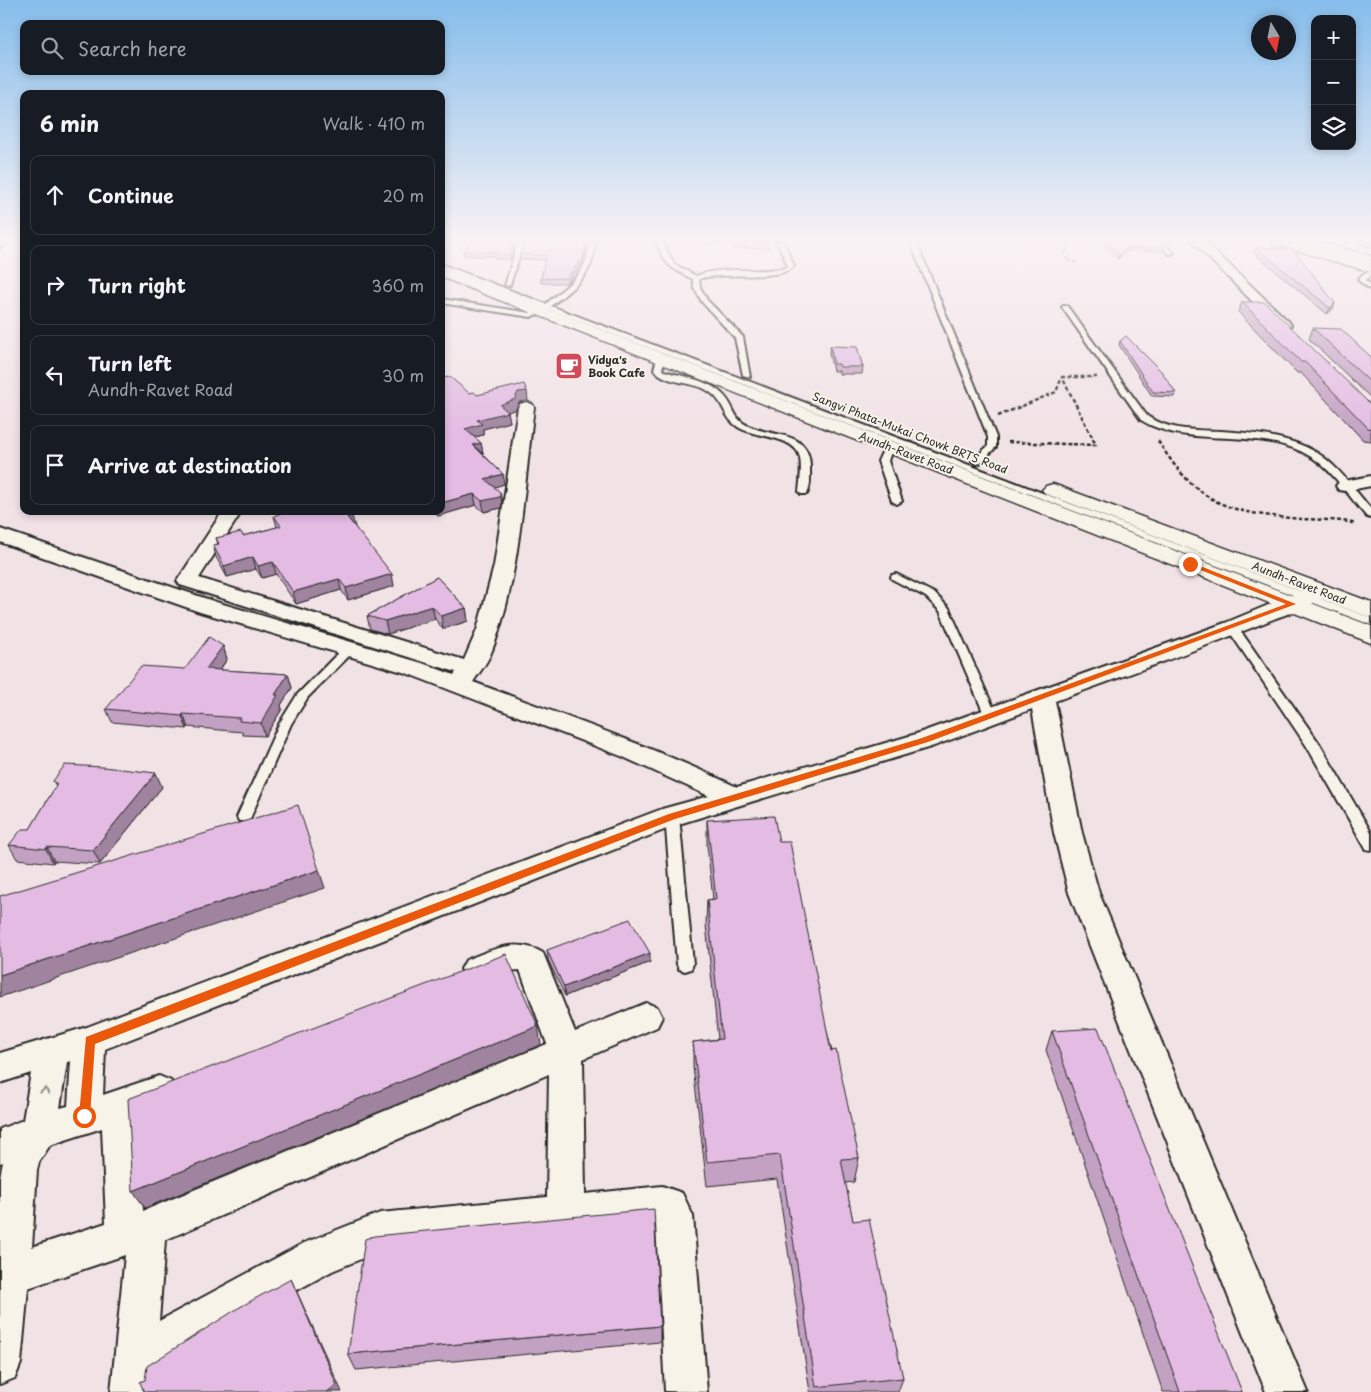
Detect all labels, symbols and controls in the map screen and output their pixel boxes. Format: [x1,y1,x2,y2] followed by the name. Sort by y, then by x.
[1251,15,1296,60] north arrow
[1311,15,1356,150] map controls
[1311,15,1356,60] button: +
[20,20,445,75] search box
[38,34,66,62] icon: search
[78,34,187,62] text: Search here
[1311,60,1356,105] button: −
[1311,105,1356,150] button: layers
[40,107,99,139] text: 6 min
[323,111,425,135] text: Walk · 410 m
[41,181,69,209] icon: ahead
[88,181,174,209] text: Continue
[383,183,424,207] text: 20 m
[41,271,69,299] icon: right
[88,271,186,299] text: Turn right
[372,273,424,297] text: 360 m
[88,349,172,377] text: Turn left
[554,351,584,381] cafe icon: Vidya's Book Cafe
[588,351,645,381] place label: Vidya's Book Cafe
[41,361,69,389] icon: left
[382,363,424,387] text: 30 m
[88,377,233,401] text: Aundh-Ravet Road
[810,387,1010,478] street label: Sangvi Phata-Mukai Chowk BRTS Road
[857,427,956,478] street label: Aundh-Ravet Road
[41,451,69,479] icon: arrive
[88,451,292,479] text: Arrive at destination
[1179,553,1202,576] route end
[1250,557,1349,608] street label: Aundh-Ravet Road
[39,1087,49,1096] one-way arrow
[73,1105,96,1128] route start

